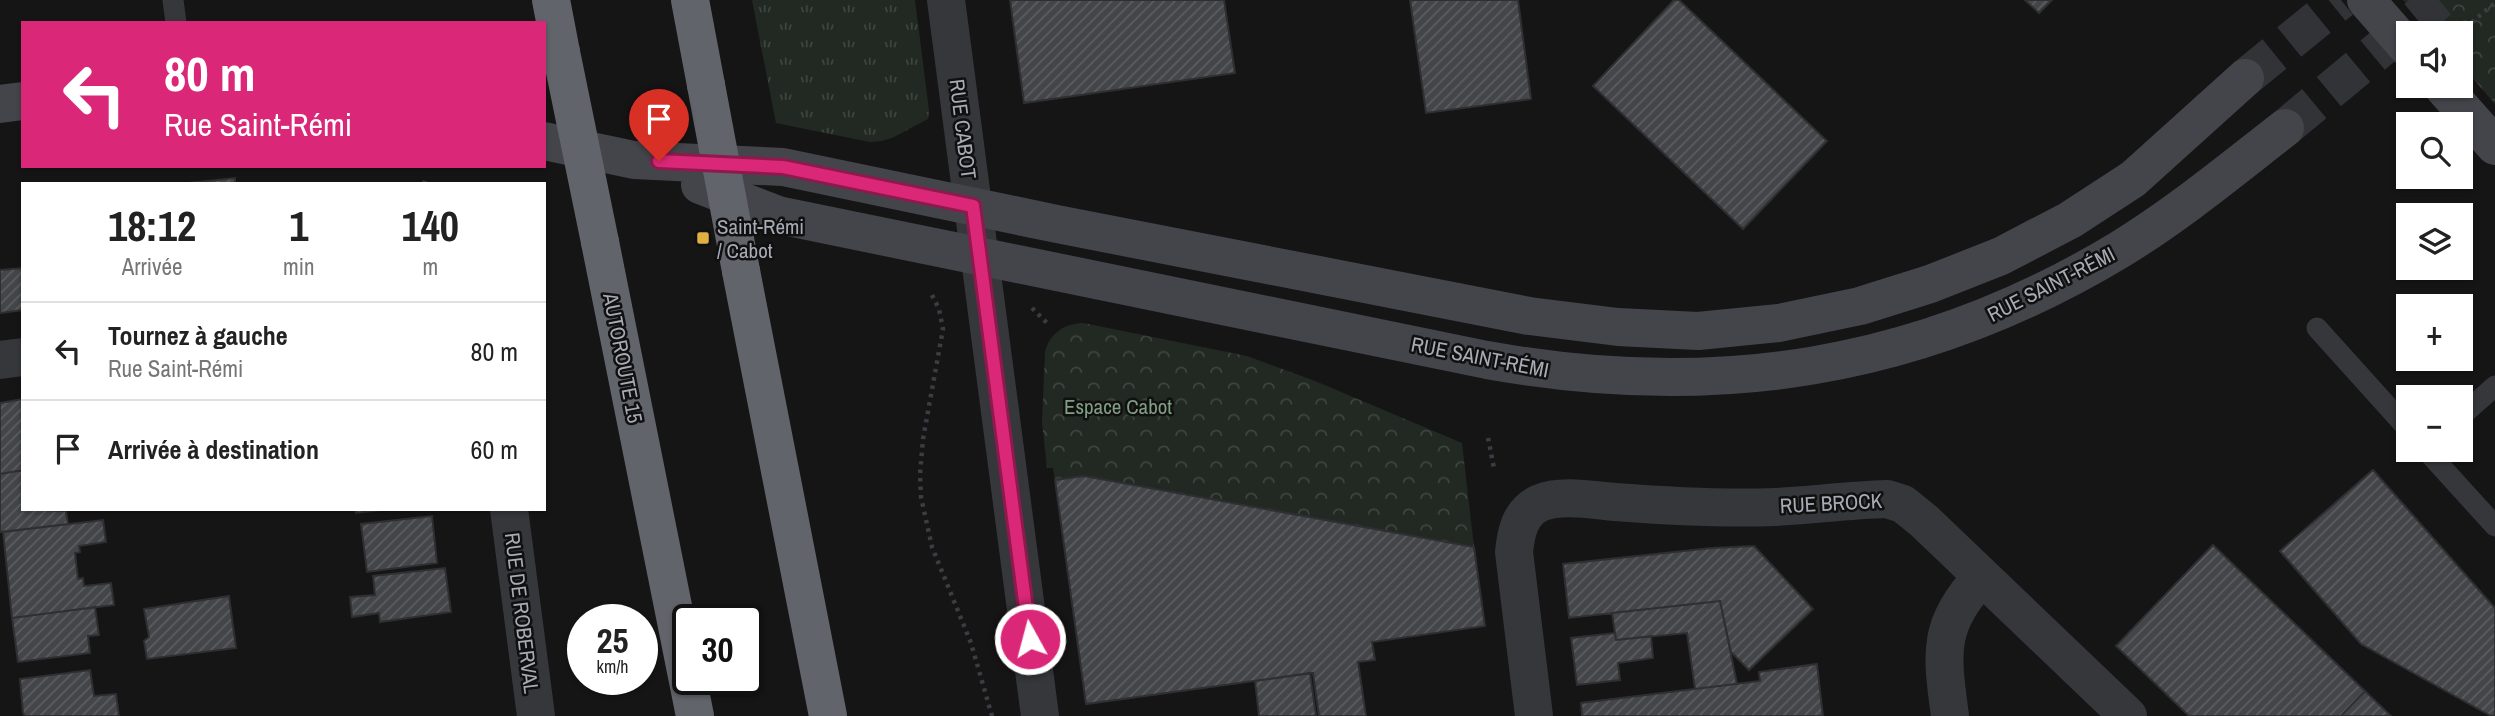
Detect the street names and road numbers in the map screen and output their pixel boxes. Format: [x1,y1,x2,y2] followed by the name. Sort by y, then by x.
[942,77,984,181] street label: RUE CABOT
[1982,239,2120,329] street label: RUE SAINT-RÉMI
[596,290,650,425] street label: AUTOROUTE 15
[1409,329,1551,385] street label: RUE SAINT-RÉMI
[1779,486,1883,520] street label: RUE BROCK
[498,531,546,696] street label: RUE DE ROBERVAL

